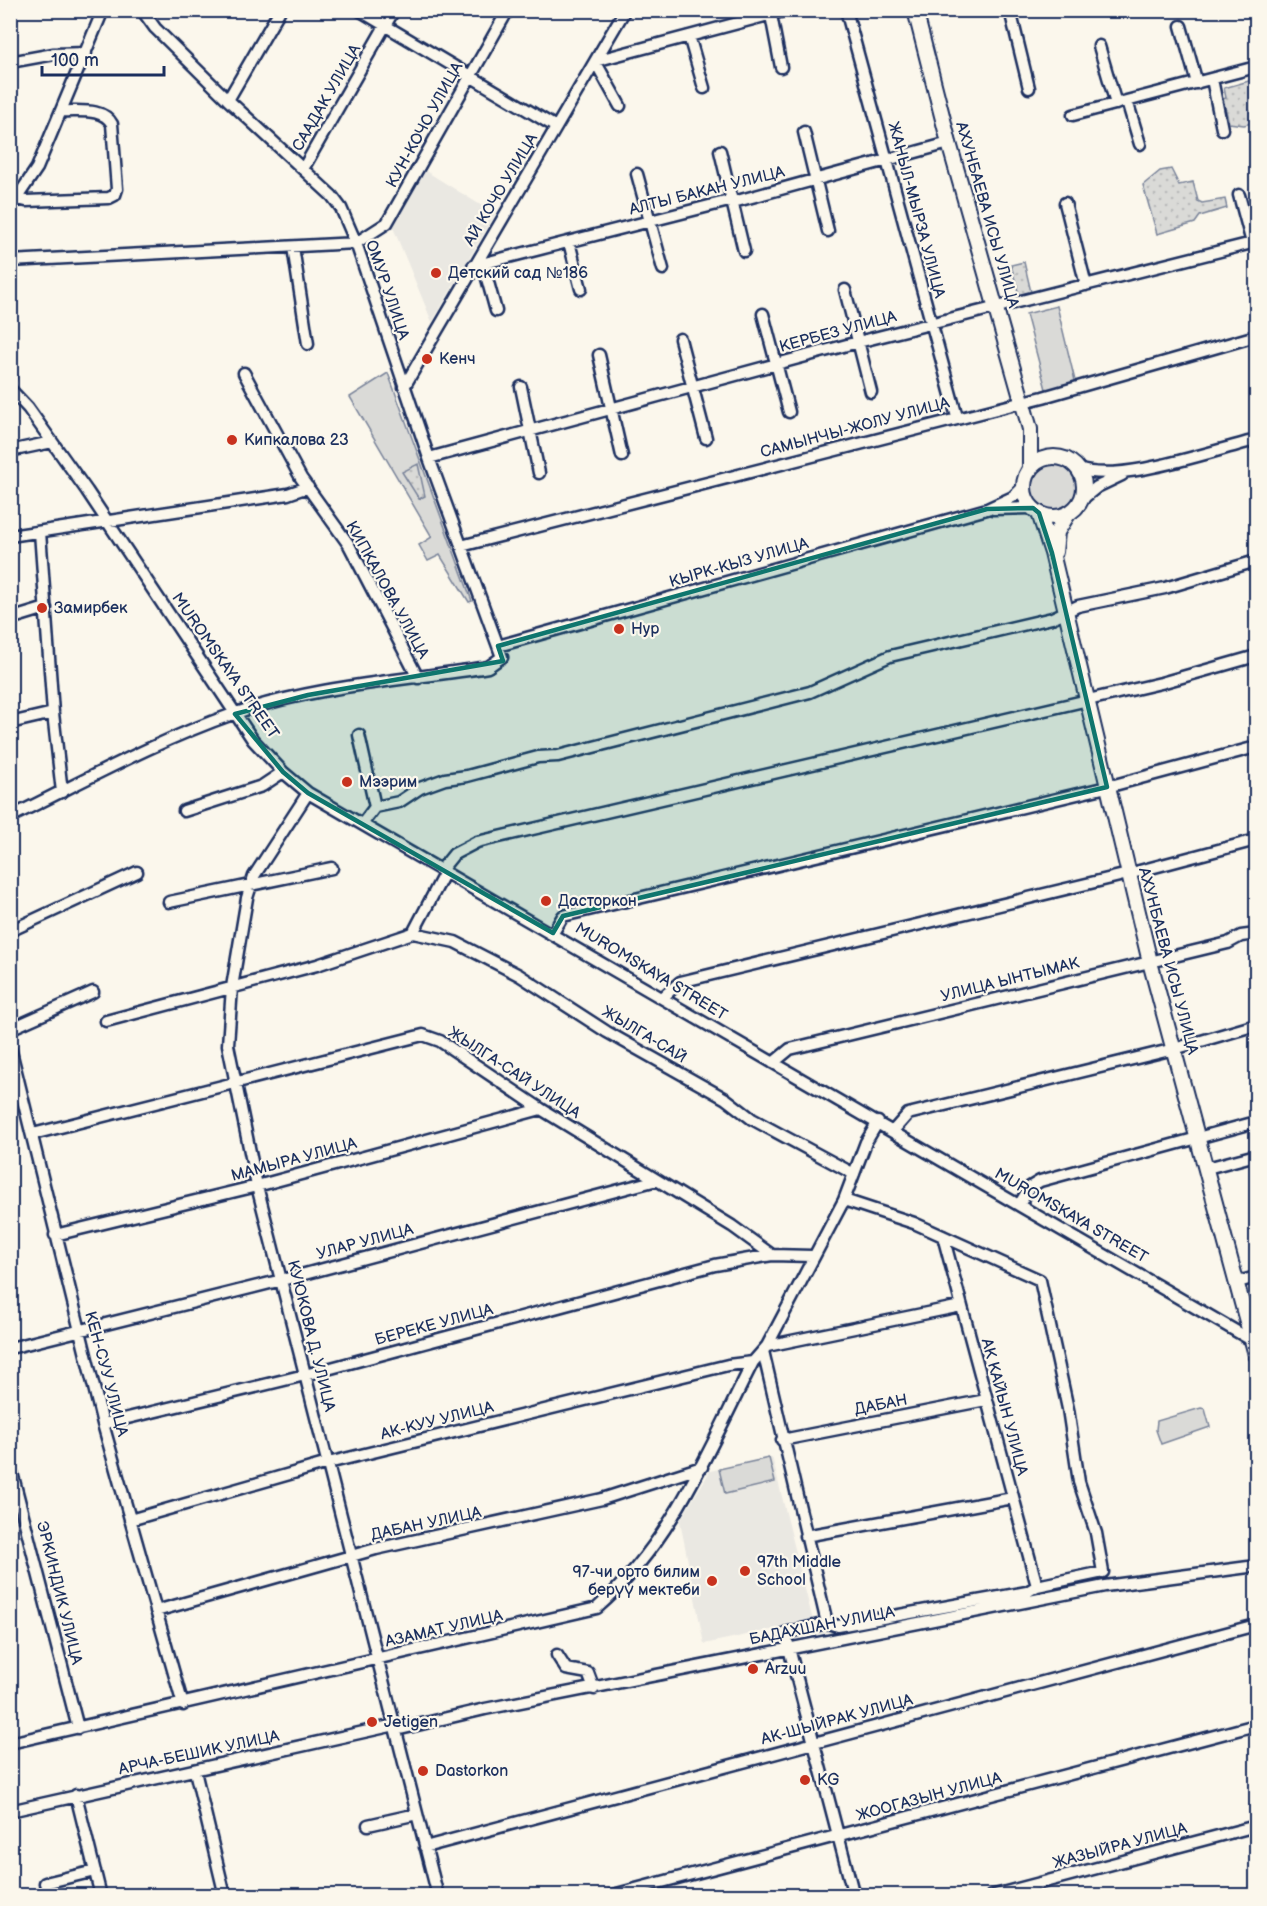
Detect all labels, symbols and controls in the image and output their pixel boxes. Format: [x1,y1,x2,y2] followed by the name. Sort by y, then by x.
[42,39,164,77] scale bar
[289,41,365,155] street label: СААДАК УЛИЦА
[51,50,99,71] text: 100 m
[383,59,468,191] street label: КУН-КОЧО УЛИЦА
[951,119,1023,311] street label: АХУНБАЕВА ИСЫ УЛИЦА
[883,120,949,301] street label: ЖАНЫЛ-МЫРЗА УЛИЦА
[459,130,542,251] street label: АЙ КОЧО УЛИЦА
[626,162,787,220] street label: АЛТЫ БАКАН УЛИЦА
[361,238,413,343] street label: ОМУР УЛИЦА
[448,264,588,283] place label: Детский сад №186
[429,266,443,280] marker: Детский сад №186
[777,307,899,357] street label: КЕРБЕЗ УЛИЦА
[439,350,476,369] place label: Кенч
[420,352,434,366] marker: Кенч
[758,394,952,462] street label: САМЫНЧЫ-ЖОЛУ УЛИЦА
[244,431,349,450] place label: Кипкалова 23
[225,433,239,447] marker: Кипкалова 23
[341,518,433,662] street label: КИПКАЛОВА УЛИЦА
[667,534,811,592] street label: КЫРК-КЫЗ УЛИЦА
[167,589,283,743] street label: MUROMSKAYA STREET
[54,599,128,618] place label: Замирбек
[35,601,49,615] marker: Замирбек
[631,620,659,639] place label: Нур
[612,622,626,636] marker: Нур
[359,773,417,792] place label: Мээрим
[340,775,354,789] marker: Мээрим
[1134,864,1202,1057] street label: АХУНБАЕВА ИСЫ УЛИЦА
[558,892,637,911] place label: Дасторкон
[539,894,553,908] marker: Дасторкон
[572,919,731,1025] street label: MUROMSKAYA STREET
[939,953,1082,1006] street label: УЛИЦА ЫНТЫМАК
[598,1002,690,1068] street label: ЖЫЛГА-САЙ
[444,1023,584,1123] street label: ЖЫЛГА-САЙ УЛИЦА
[229,1134,359,1186] street label: МАМЫРА УЛИЦА
[991,1164,1151,1268] street label: MUROMSKAYA STREET
[315,1220,416,1264] street label: УЛАР УЛИЦА
[283,1258,339,1414] street label: КУЮКОВА Д. УЛИЦА
[373,1300,495,1350] street label: БЕРЕКЕ УЛИЦА
[80,1309,132,1439] street label: КЕН-СУУ УЛИЦА
[976,1335,1032,1478] street label: АК КАЙЫН УЛИЦА
[853,1391,909,1419] street label: ДАБАН
[378,1398,496,1444] street label: АК-КУУ УЛИЦА
[369,1503,483,1545] street label: ДАБАН УЛИЦА
[32,1519,86,1667] street label: ЭРКИНДИК УЛИЦА
[757,1553,842,1590] place label: 97th Middle School
[572,1563,700,1600] place label: 97-чи орто билим берүү мектеби
[738,1564,752,1578] marker: 97th Middle School
[705,1574,719,1588] marker: 97-чи орто билим берүү мектеби
[748,1603,896,1649] street label: БАДАХШАН УЛИЦА
[382,1606,505,1652] street label: АЗАМАТ УЛИЦА
[765,1660,806,1679] place label: Arzuu
[746,1662,760,1676] marker: Arzuu
[758,1690,915,1750] street label: АК-ШЫЙРАК УЛИЦА
[384,1713,438,1732] place label: Jetigen
[365,1715,379,1729] marker: Jetigen
[116,1727,281,1780] street label: АРЧА-БЕШИК УЛИЦА
[435,1762,508,1781] place label: Dastorkon
[416,1764,430,1778] marker: Dastorkon
[854,1768,1004,1826] street label: ЖООГАЗЫН УЛИЦА
[817,1771,839,1790] place label: KG
[798,1773,812,1787] marker: KG
[1051,1819,1189,1873] street label: ЖАЗЫЙРА УЛИЦА

